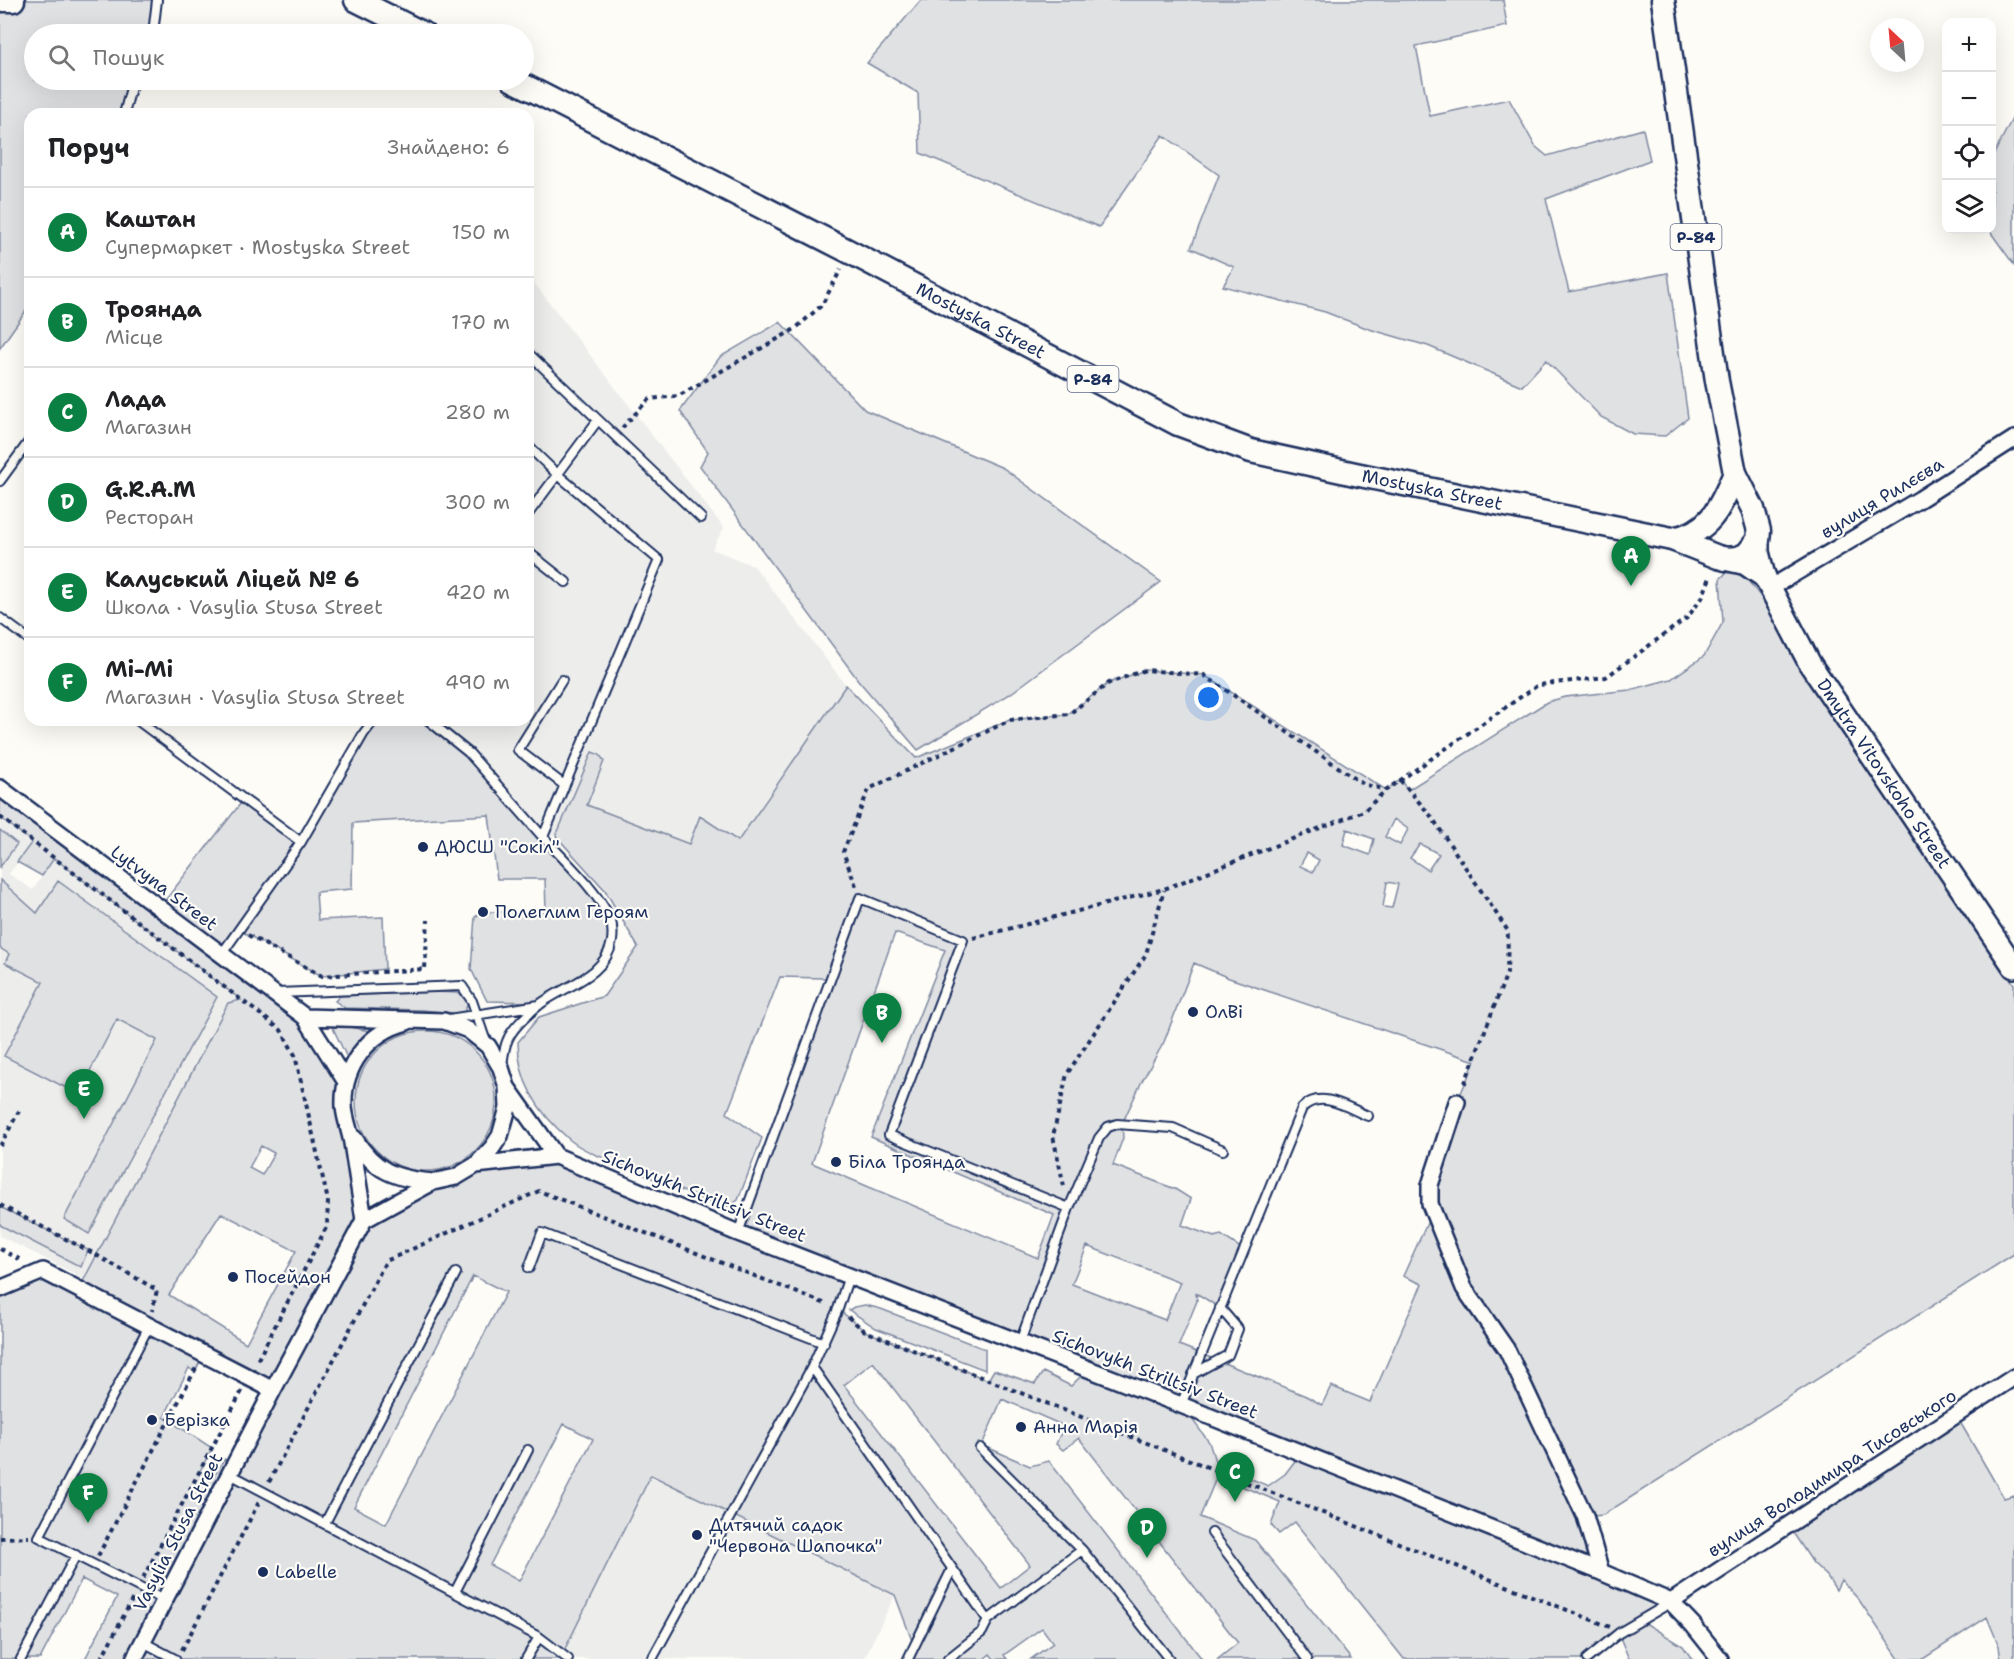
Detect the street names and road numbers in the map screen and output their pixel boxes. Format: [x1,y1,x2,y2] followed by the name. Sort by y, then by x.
[1670,224,1722,250] road number: Р-84
[912,277,1050,364] street label: Mostyska Street
[1068,366,1118,392] road number: Р-84
[1816,452,1948,544] street label: вулиця Рилєєва
[1360,464,1505,516] street label: Mostyska Street
[1811,674,1956,873] street label: Dmytra Vitovskoho Street
[106,840,223,936] street label: Lytvyna Street
[598,1144,810,1248] street label: Sichovykh Striltsiv Street
[1049,1324,1261,1424] street label: Sichovykh Striltsiv Street
[1703,1383,1961,1563] street label: вулиця Володимира Тисовського
[128,1449,228,1615] street label: Vasylia Stusa Street

